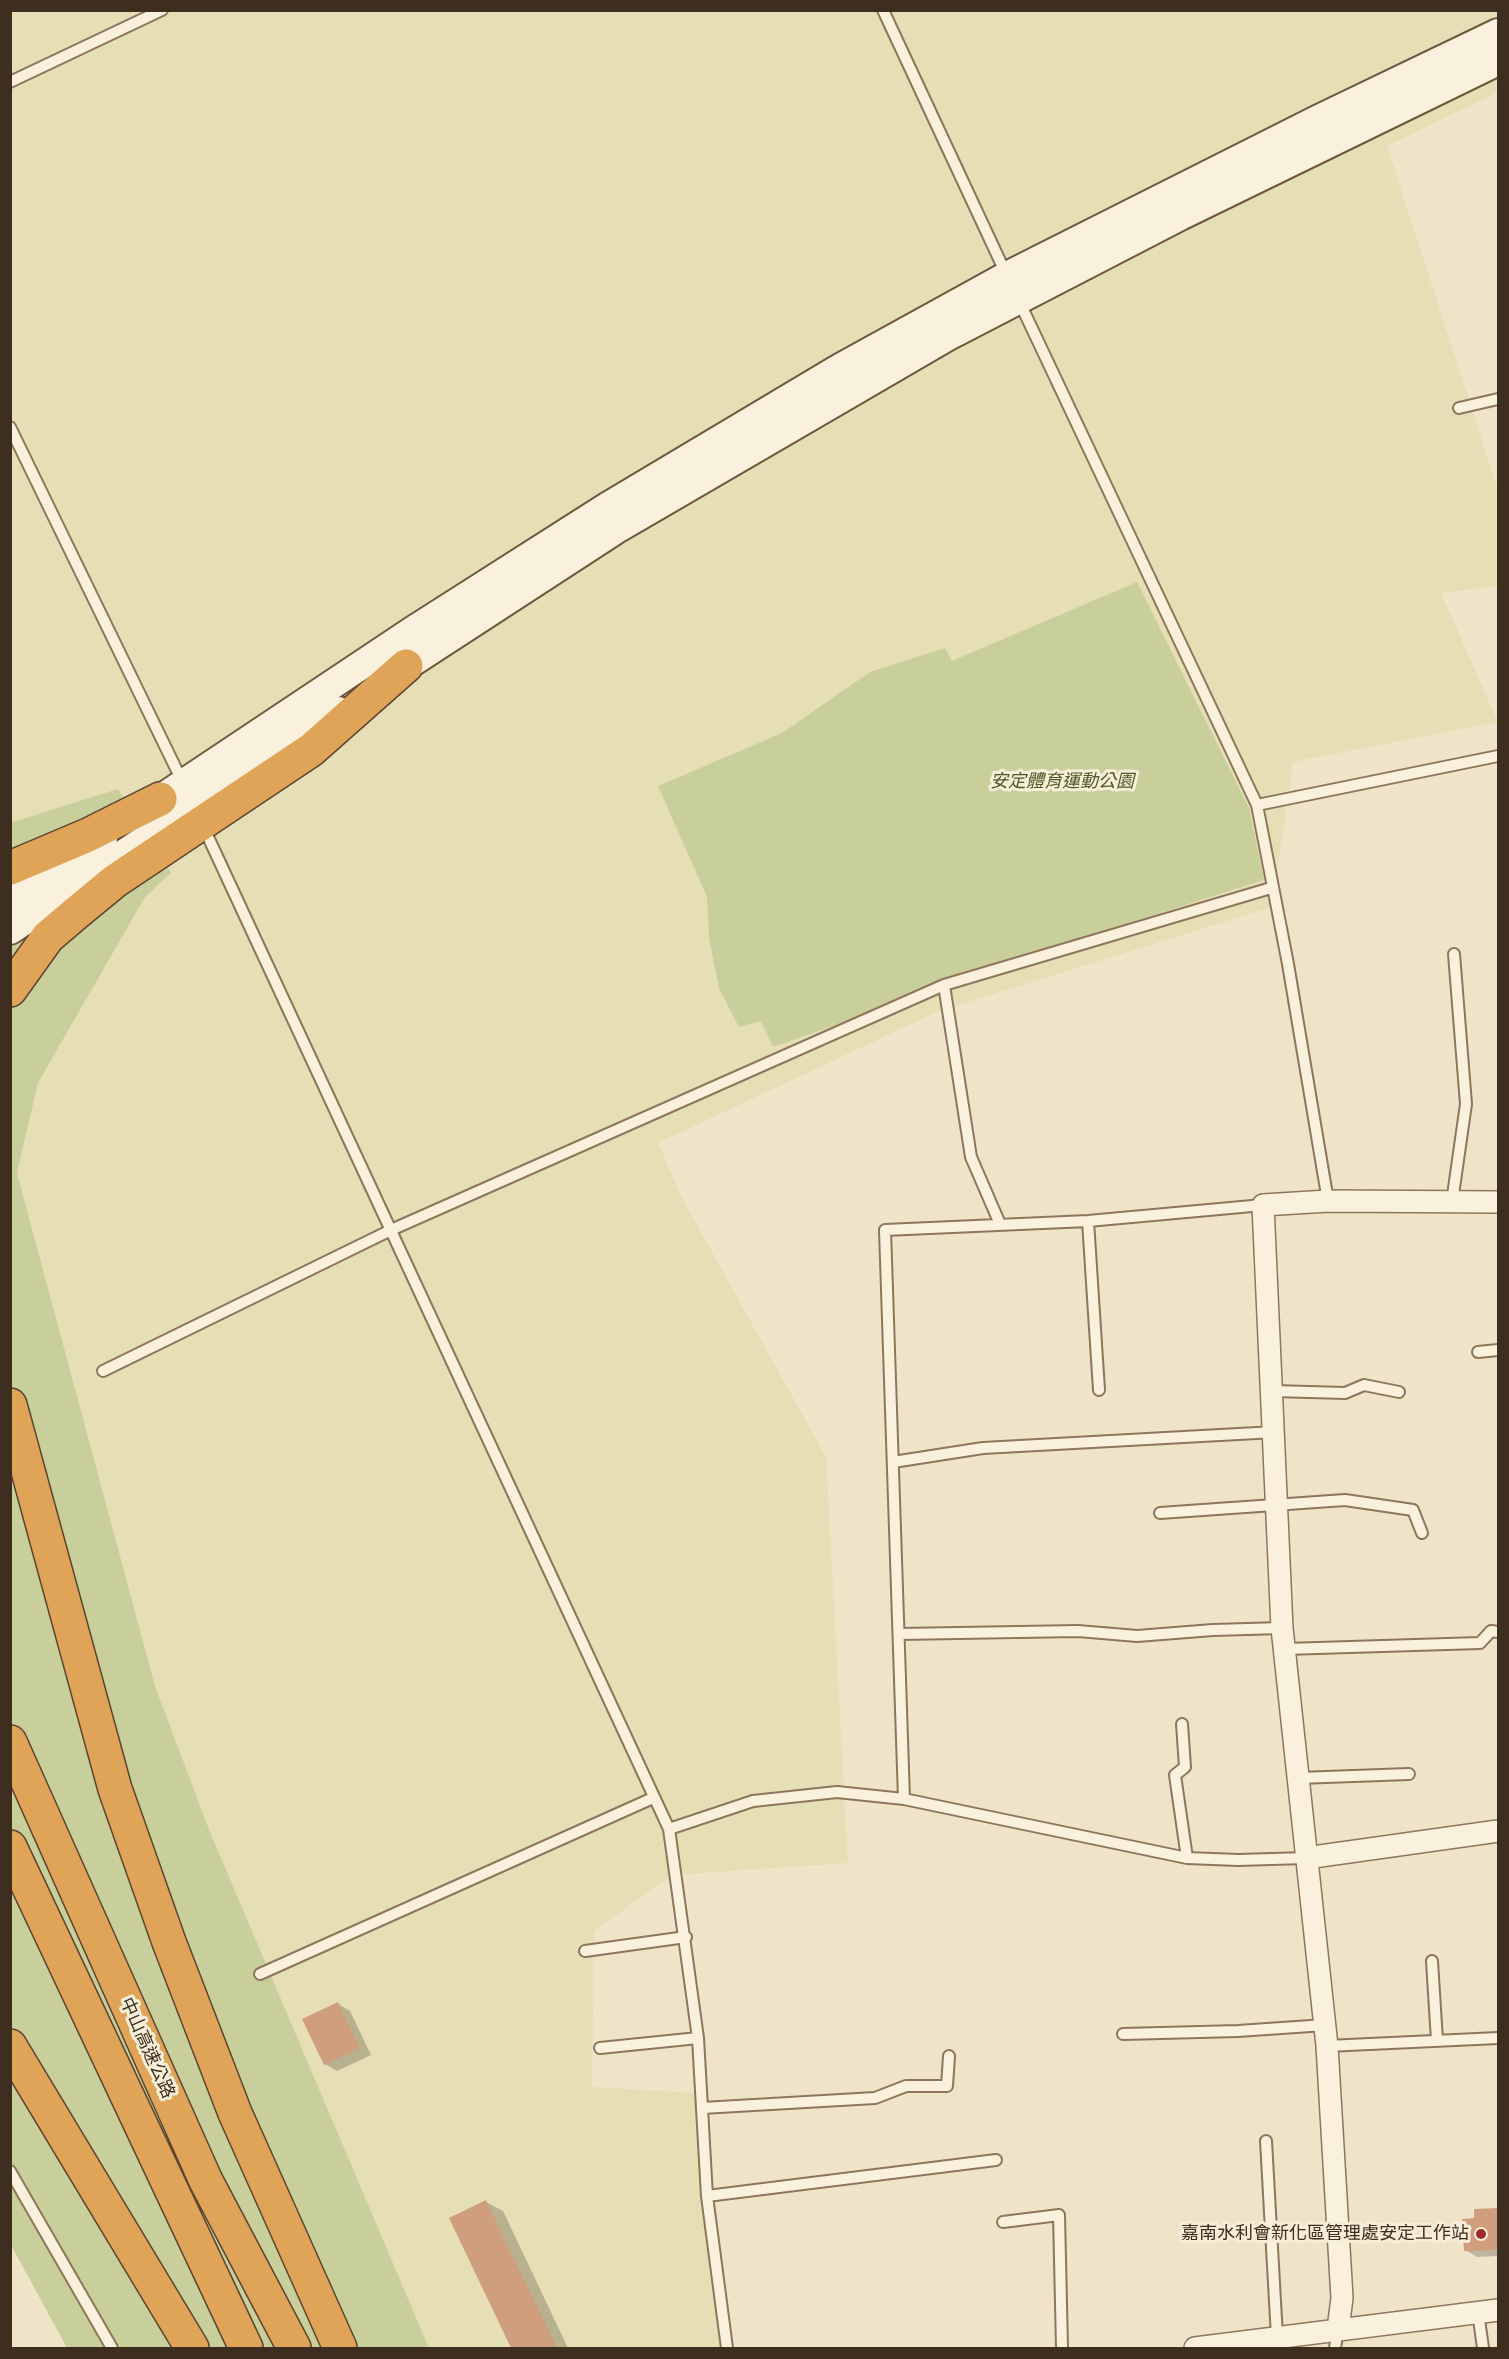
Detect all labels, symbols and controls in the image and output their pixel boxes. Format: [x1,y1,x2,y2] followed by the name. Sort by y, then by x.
[990,771,1134,793] park label: 安定體育運動公園
[115,1994,179,2102] street label: 中山高速公路
[1181,2223,1469,2245] place label: 嘉南水利會新化區管理處安定工作站
[1474,2227,1488,2241] marker: 嘉南水利會新化區管理處安定工作站

